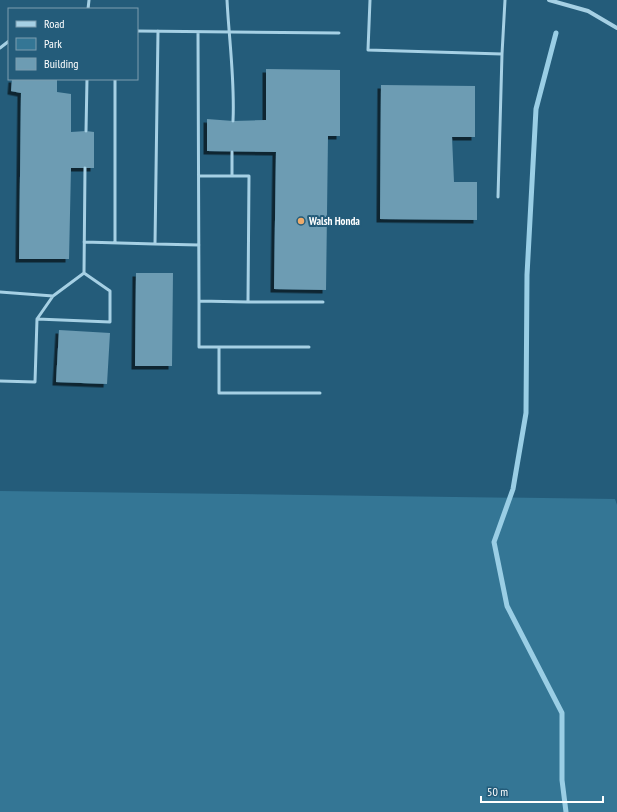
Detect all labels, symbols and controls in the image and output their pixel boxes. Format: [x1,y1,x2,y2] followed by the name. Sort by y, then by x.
[8,8,138,80] legend
[44,16,64,31] text: Road
[44,36,62,51] text: Park
[44,56,79,71] text: Building
[308,214,360,228] place label: Walsh Honda
[296,216,306,226] marker: Walsh Honda
[481,778,603,804] scale bar
[487,784,508,799] text: 50 m

